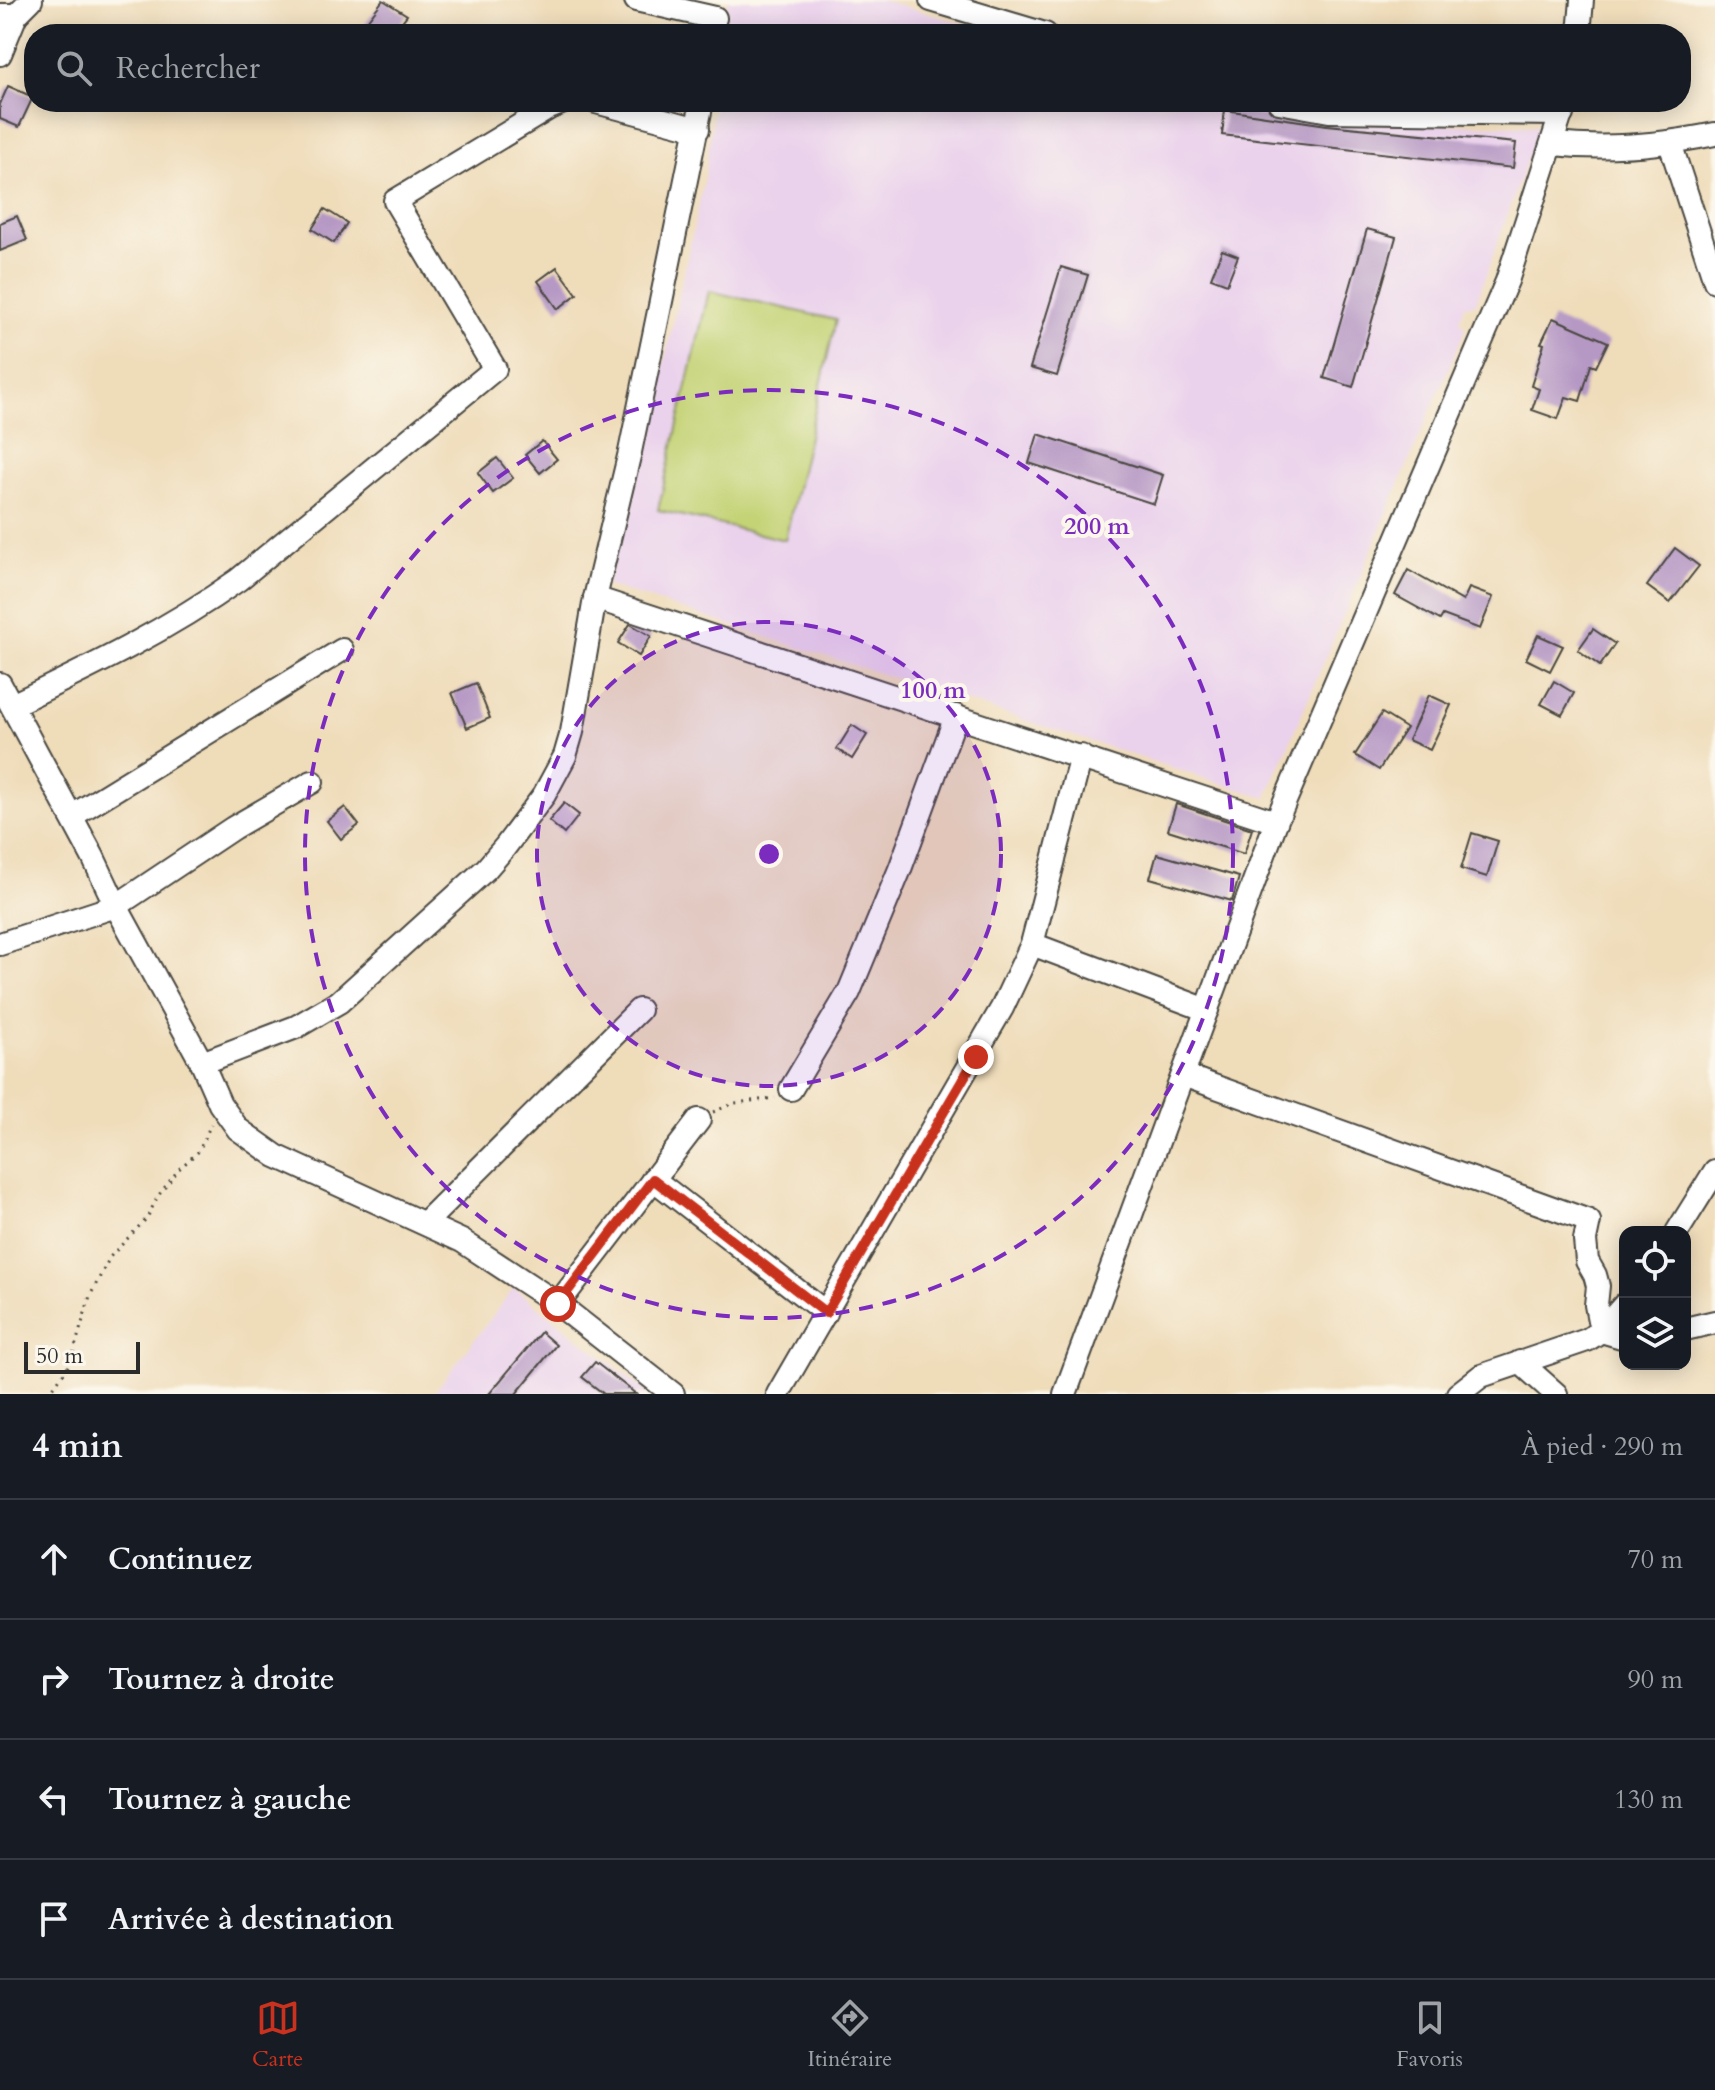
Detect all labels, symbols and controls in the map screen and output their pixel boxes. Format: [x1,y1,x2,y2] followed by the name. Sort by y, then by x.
[24,24,1691,112] search box
[52,46,96,90] icon: search
[116,48,260,89] text: Rechercher
[1064,510,1131,543] text: 200 m
[900,674,967,707] text: 100 m
[755,840,783,868] centre of rings
[958,1039,994,1075] route end
[1619,1226,1691,1370] map controls
[1619,1226,1691,1298] button: locate
[540,1286,576,1322] route start
[1619,1298,1691,1370] button: layers
[24,1338,140,1374] scale bar
[36,1341,83,1371] text: 50 m
[32,1423,123,1469] text: 4 min
[1521,1429,1683,1464] text: À pied · 290 m
[32,1537,76,1581] icon: ahead
[108,1539,252,1580] text: Continuez
[1627,1542,1683,1577] text: 70 m
[32,1657,76,1701] icon: right
[108,1659,335,1700] text: Tournez à droite
[1627,1662,1683,1697] text: 90 m
[32,1777,76,1821] icon: left
[108,1779,352,1820] text: Tournez à gauche
[1614,1782,1683,1817] text: 130 m
[32,1897,76,1941] icon: arrive
[108,1899,394,1940] text: Arrivée à destination
[252,1996,303,2074] tab: Carte
[807,1996,892,2074] tab: Itinéraire
[1396,1996,1463,2074] tab: Favoris

